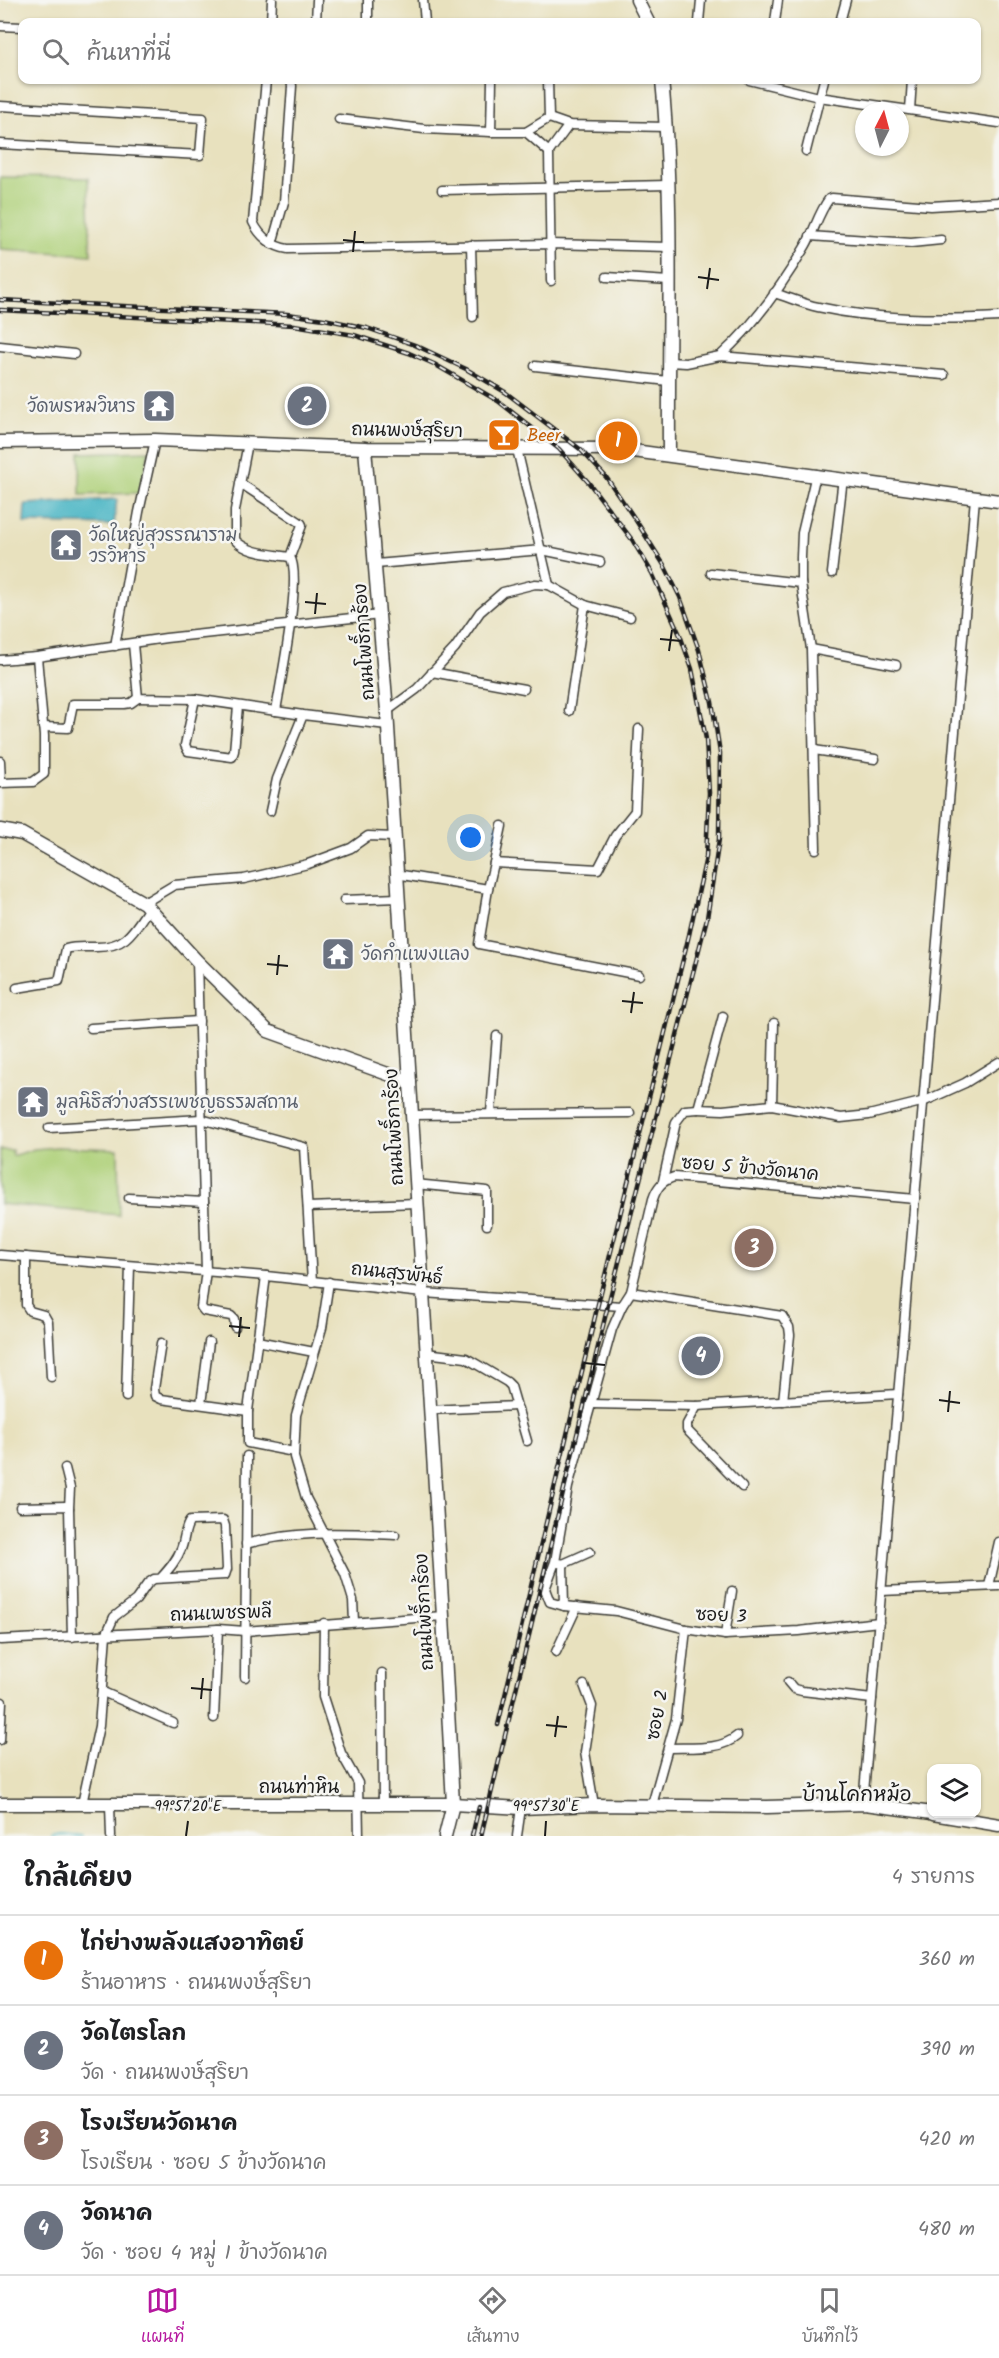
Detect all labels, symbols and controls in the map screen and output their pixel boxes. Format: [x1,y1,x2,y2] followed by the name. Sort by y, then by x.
[18,18,981,84] search box
[39,35,72,68] icon: search
[87,37,171,72] text: ค้นหาที่นี่
[855,102,909,156] north arrow
[288,384,326,428] pin: 2
[141,388,177,424] temple icon: วัดพรหมวิหาร
[27,393,136,422] place label: วัดพรหมวิหาร
[351,416,463,447] street label: ถนนพงษ์สุริยา
[486,417,522,453] bar icon: Beer
[598,418,638,464] pin: 1
[527,422,562,451] place label: Beer
[89,522,238,572] place label: วัดใหญ่สุวรรณาราม วรวิหาร
[48,527,84,563] temple icon: วัดใหญ่สุวรรณาราม วรวิหาร
[343,582,384,702] street label: ถนนโพธิ์การ้อง
[456,823,485,852] your location
[320,936,356,972] temple icon: วัดกำแพงแลง
[361,941,470,970] place label: วัดกำแพงแลง
[374,1068,413,1186] street label: ถนนโพธิ์การ้อง
[15,1084,51,1120] temple icon: มูลนิธิสว่างสรรเพชญธรรมสถาน
[56,1089,298,1118] place label: มูลนิธิสว่างสรรเพชญธรรมสถาน
[680,1149,820,1190] street label: ซอย 5 ข้างวัดนาค
[734,1226,774,1270] pin: 3
[350,1255,444,1294] street label: ถนนสุรพันธ์
[682,1334,720,1378] pin: 4
[404,1553,443,1671] street label: ถนนโพธิ์การ้อง
[170,1598,272,1631] street label: ถนนเพชรพลี
[695,1601,747,1632] street label: ซอย 3
[639,1687,678,1743] street label: ซอย 2
[927,1764,981,1818] map controls
[927,1764,981,1818] button: layers
[259,1774,339,1803] street label: ถนนท่าหิน
[802,1780,912,1812] district label: บ้านโคกหม้อ
[155,1795,223,1819] text: 99°57'20"E
[513,1795,581,1819] text: 99°57'30"E
[24,1858,132,1900] text: ใกล้เคียง
[892,1862,975,1894] text: 4 รายการ
[81,1927,304,1962] text: ไก่ย่างพลังแสงอาทิตย์
[40,1944,47,1976] text: 1
[919,1944,975,1976] text: 360 m
[81,1968,312,2000] text: ร้านอาหาร · ถนนพงษ์สุริยา
[81,2017,186,2052] text: วัดไตรโลก
[38,2034,49,2066] text: 2
[920,2034,975,2066] text: 390 m
[81,2058,249,2090] text: วัด · ถนนพงษ์สุริยา
[81,2107,237,2142] text: โรงเรียนวัดนาค
[38,2124,49,2156] text: 3
[918,2124,975,2156] text: 420 m
[81,2148,326,2180] text: โรงเรียน · ซอย 5 ข้างวัดนาค
[81,2197,152,2232] text: วัดนาค
[38,2214,49,2246] text: 4
[918,2214,975,2246] text: 480 m
[81,2238,328,2270] text: วัด · ซอย 4 หมู่ 1 ข้างวัดนาค
[141,2284,184,2350] tab: แผนที่
[466,2284,519,2350] tab: เส้นทาง
[802,2284,858,2350] tab: บันทึกไว้

